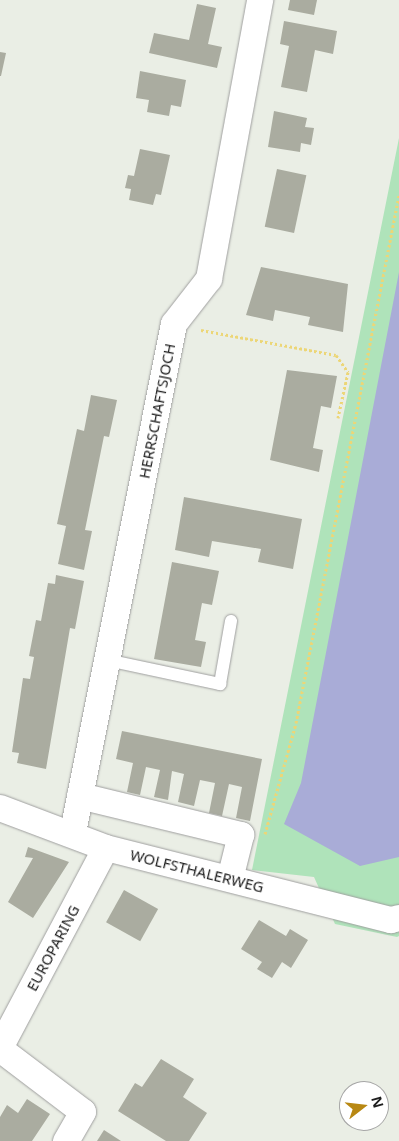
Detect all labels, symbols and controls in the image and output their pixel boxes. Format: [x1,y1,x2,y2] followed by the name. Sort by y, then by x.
[135,342,179,480] street label: HERRSCHAFTSJOCH
[128,846,266,896] street label: WOLFSTHALERWEG
[23,902,83,994] street label: EUROPARING
[339,1081,389,1131] north arrow
[367,1094,389,1110] text: N

